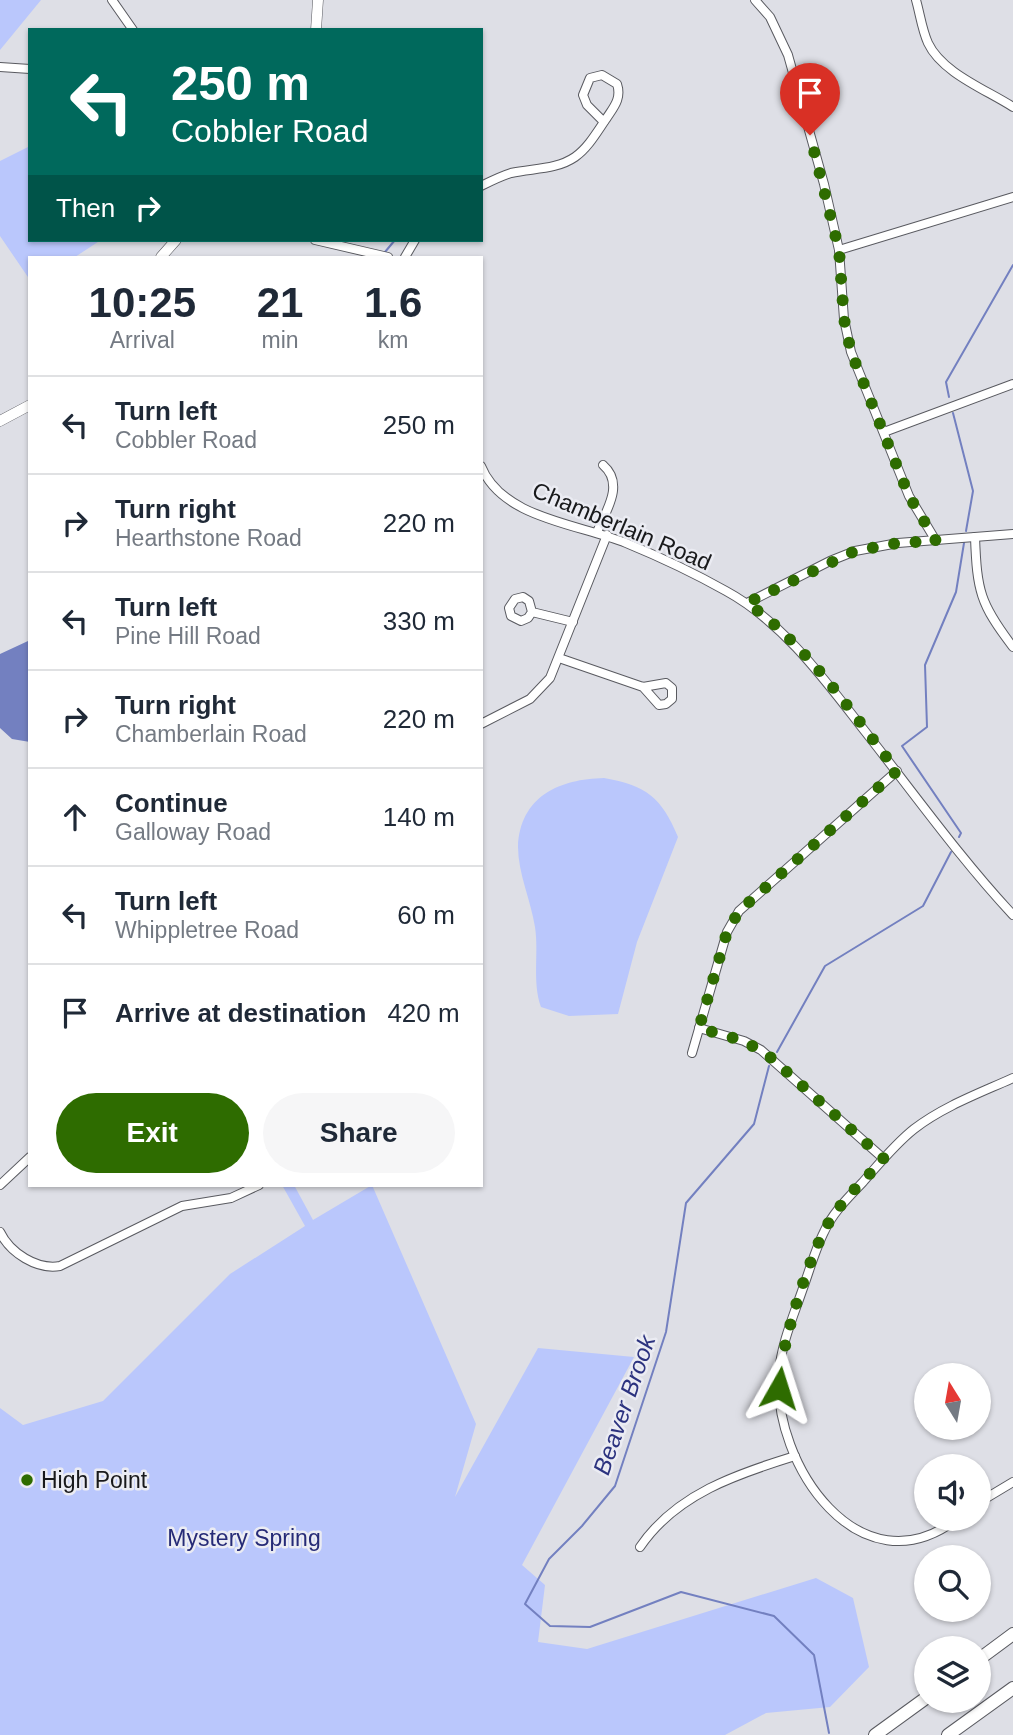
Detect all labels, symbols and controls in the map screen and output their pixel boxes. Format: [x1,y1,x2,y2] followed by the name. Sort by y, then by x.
[56,56,147,147] icon: left
[171,56,310,110] text: 250 m
[780,63,840,135] pin
[791,74,829,112] icon: arrive
[171,113,368,149] text: Cobbler Road
[129,189,167,227] icon: right
[56,193,115,223] text: Then
[89,279,196,326] text: 10:25
[257,279,303,326] text: 21
[364,279,422,326] text: 1.6
[110,327,175,353] text: Arrival
[261,327,299,353] text: min
[378,327,409,353] text: km
[115,396,217,426] text: Turn left
[56,406,94,444] icon: left
[383,410,455,440] text: 250 m
[115,427,257,453] text: Cobbler Road
[529,477,715,575] street label: Chamberlain Road
[115,494,236,524] text: Turn right
[56,504,94,542] icon: right
[383,508,455,538] text: 220 m
[115,525,302,551] text: Hearthstone Road
[115,592,217,622] text: Turn left
[56,602,94,640] icon: left
[383,606,455,636] text: 330 m
[115,623,261,649] text: Pine Hill Road
[115,690,236,720] text: Turn right
[56,700,94,738] icon: right
[383,704,455,734] text: 220 m
[115,721,307,747] text: Chamberlain Road
[115,788,228,818] text: Continue
[56,798,94,836] icon: ahead
[383,802,455,832] text: 140 m
[115,819,271,845] text: Galloway Road
[115,886,217,916] text: Turn left
[56,896,94,934] icon: left
[397,900,455,930] text: 60 m
[115,917,299,943] text: Whippletree Road
[56,994,94,1032] icon: arrive
[115,998,366,1028] text: Arrive at destination
[387,998,460,1028] text: 420 m
[56,1093,249,1173] button: Exit
[263,1093,455,1173] button: Share
[588,1330,661,1478] water label: Beaver Brook
[742,1351,816,1425] position arrow
[914,1363,990,1440] north arrow
[914,1363,991,1713] map controls
[914,1454,991,1531] button: sound
[41,1467,148,1493] place label: High Point
[19,1472,35,1488] marker: High Point
[167,1525,321,1551] park label: Mystery Spring
[914,1545,991,1622] button: search
[914,1636,991,1713] button: layers

